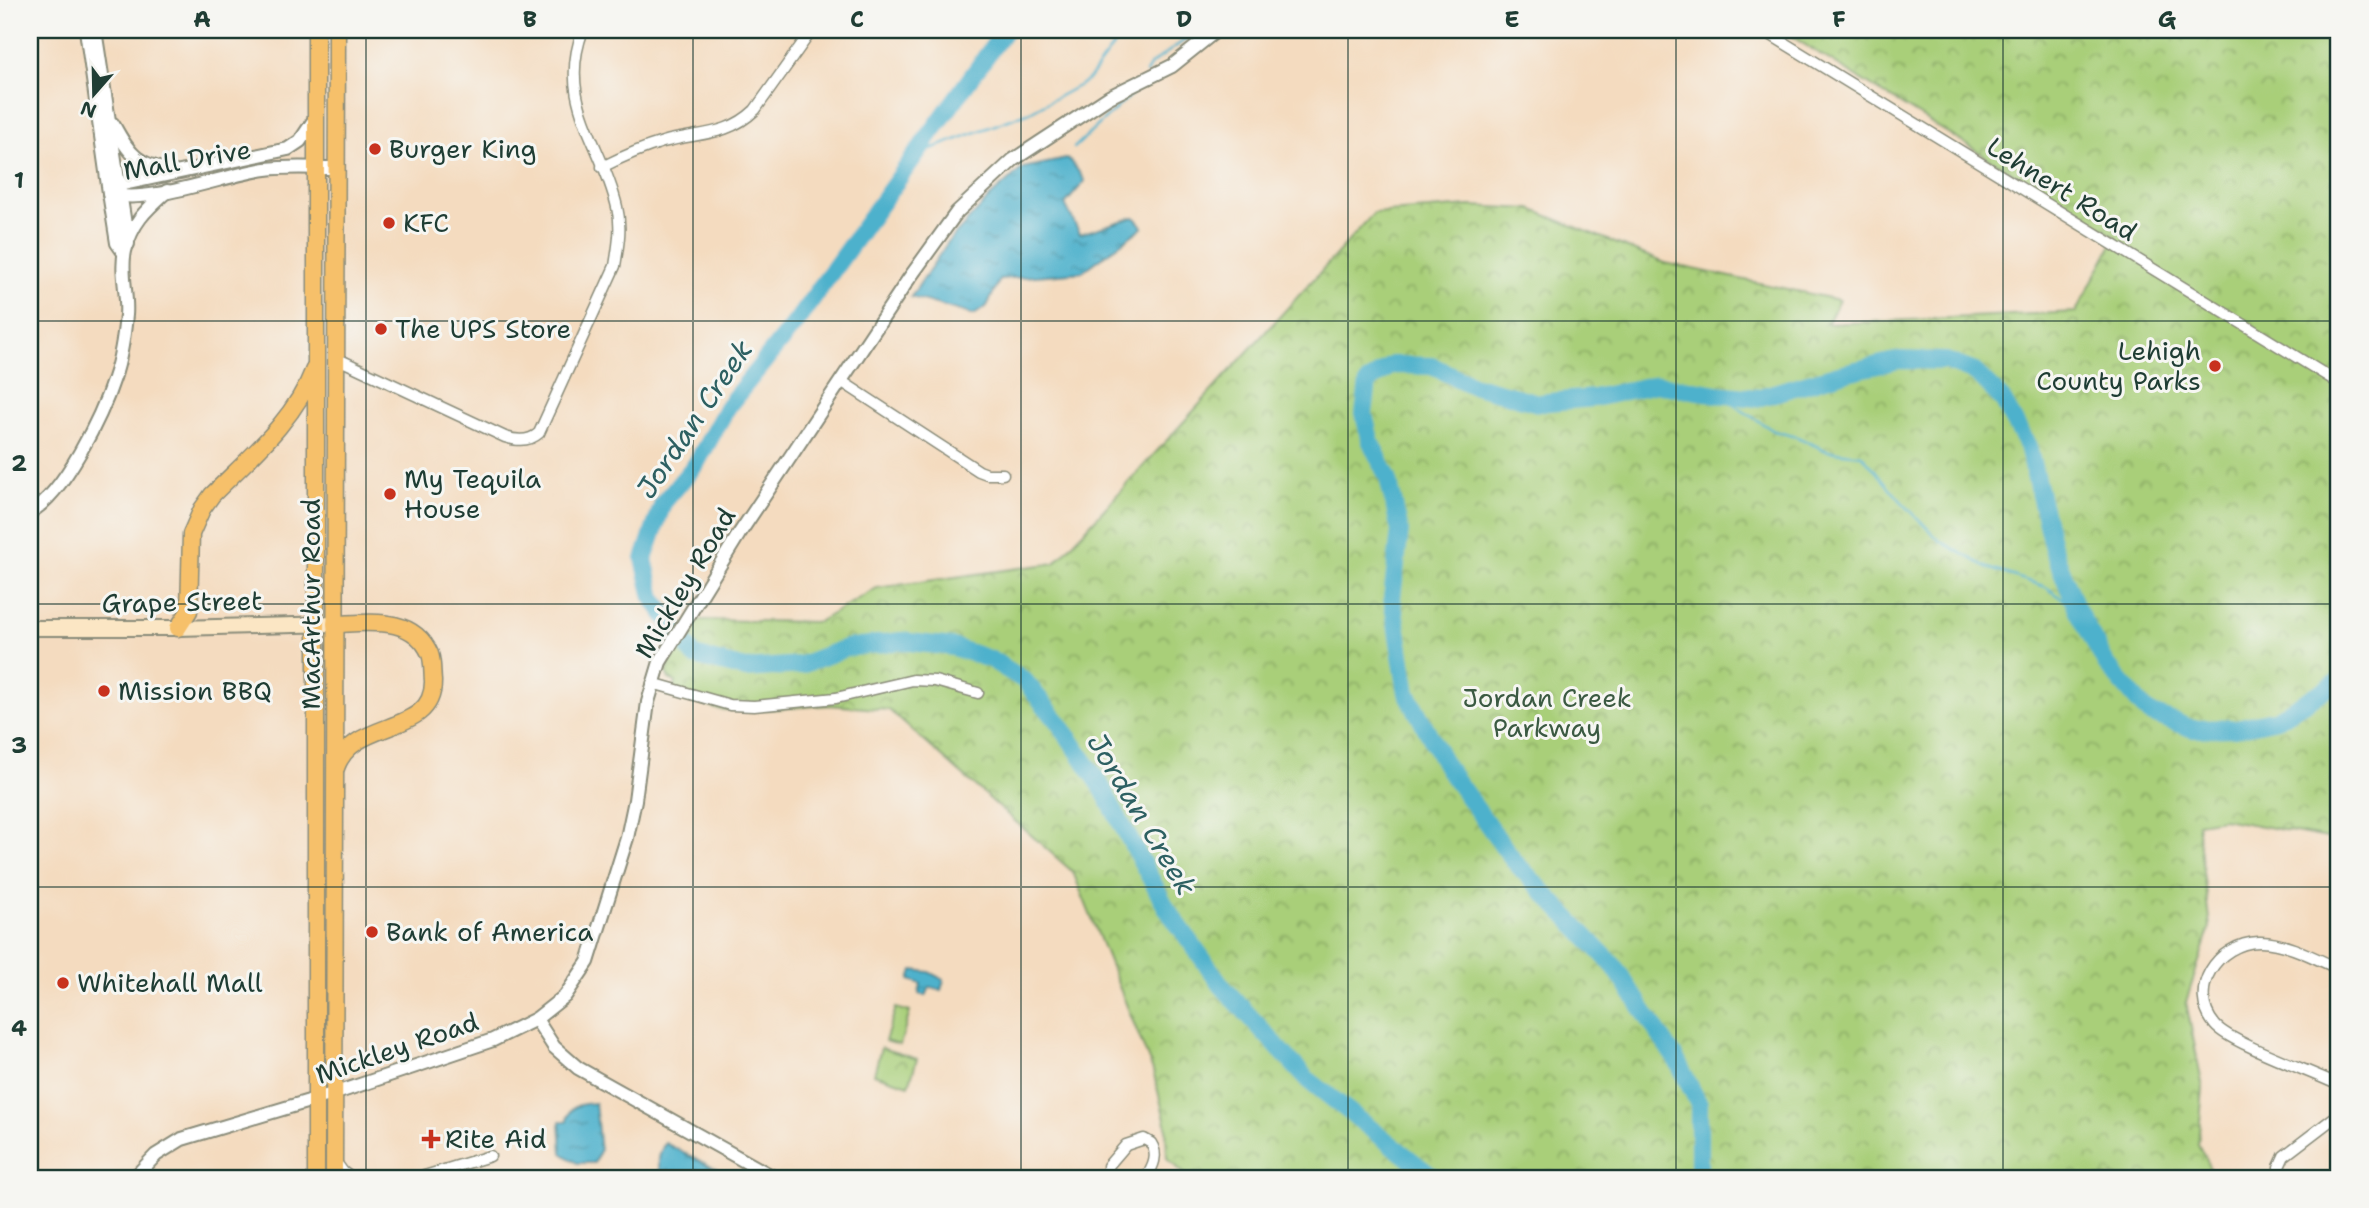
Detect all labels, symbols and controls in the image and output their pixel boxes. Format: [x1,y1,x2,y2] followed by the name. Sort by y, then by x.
[193,4,211,34] text: A
[523,4,537,34] text: B
[850,4,864,34] text: C
[1176,4,1192,34] text: D
[1504,4,1520,34] text: E
[1832,4,1846,34] text: F
[2158,4,2177,34] text: G
[60,60,130,130] north arrow
[77,95,100,124] text: N
[1980,128,2144,249] street label: Lehnert Road
[120,131,254,188] street label: Mall Drive
[389,131,536,166] place label: Burger King
[367,141,383,157] marker: Burger King
[14,165,24,195] text: 1
[403,205,449,240] place label: KFC
[381,215,397,231] marker: KFC
[395,311,571,346] place label: The UPS Store
[373,321,389,337] marker: The UPS Store
[627,332,761,506] water label: Jordan Creek
[2036,333,2201,398] place label: Lehigh County Parks
[2207,358,2223,374] marker: Lehigh County Parks
[11,448,27,478] text: 2
[404,461,541,526] place label: My Tequila House
[382,486,398,502] marker: My Tequila House
[293,498,328,710] street label: MacArthur Road
[626,501,743,665] street label: Mickley Road
[101,583,263,620] street label: Grape Street
[118,673,272,708] place label: Mission BBQ
[1462,680,1632,745] park label: Jordan Creek Parkway
[96,683,112,699] marker: Mission BBQ
[1078,726,1206,902] water label: Jordan Creek
[11,730,27,760] text: 3
[386,914,593,949] place label: Bank of America
[364,924,380,940] marker: Bank of America
[77,965,263,1000] place label: Whitehall Mall
[55,975,71,991] marker: Whitehall Mall
[311,1003,483,1092] street label: Mickley Road
[11,1013,27,1043] text: 4
[445,1121,546,1156] place label: Rite Aid
[423,1131,439,1147] marker: Rite Aid

